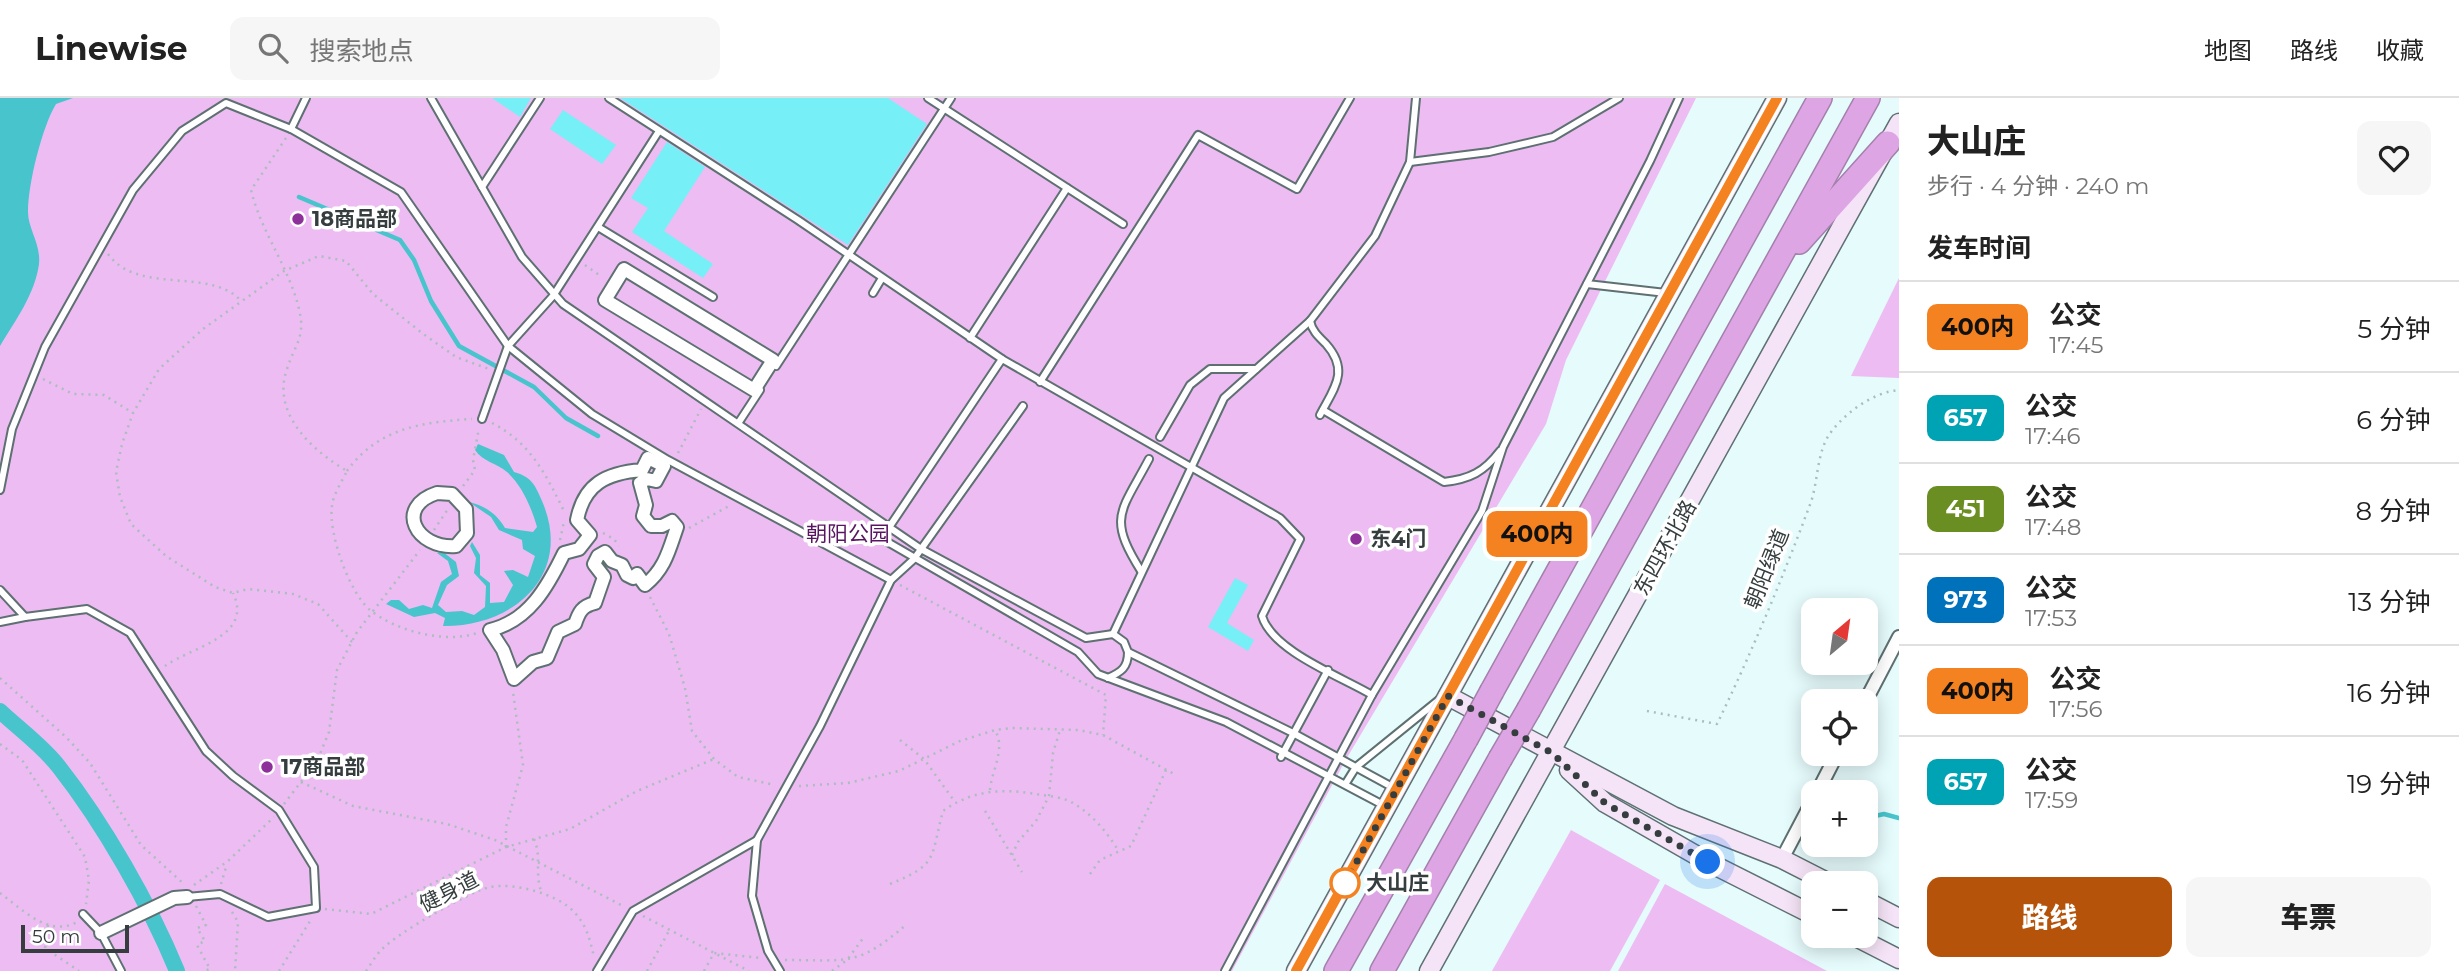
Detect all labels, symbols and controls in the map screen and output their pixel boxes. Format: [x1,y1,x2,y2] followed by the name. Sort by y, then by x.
[230,17,720,80] search box
[35,28,188,68] text: Linewise
[254,29,292,67] icon: search
[310,35,414,67] text: 搜索地点
[2204,36,2252,65] text: 地图
[2290,36,2338,65] text: 路线
[2376,36,2424,65] text: 收藏
[1927,121,2026,161] text: 大山庄
[2357,121,2431,195] button: heart
[1927,172,2149,200] text: 步行 · 4 分钟 · 240 m
[312,206,397,231] place label: 18商品部
[290,211,306,227] marker: 18商品部
[1927,232,2031,264] text: 发车时间
[2049,299,2101,331] text: 公交
[1941,312,2014,341] text: 400内
[2357,313,2431,345] text: 5 分钟
[2049,331,2104,359] text: 17:45
[2025,390,2077,422] text: 公交
[1943,403,1988,432] text: 657
[2356,404,2431,436] text: 6 分钟
[2025,422,2080,450] text: 17:46
[2025,481,2077,513] text: 公交
[1945,494,1986,523] text: 451
[2356,495,2431,527] text: 8 分钟
[1628,496,1701,600] street label: 东四环北路
[1488,511,1586,557] line badge: 400内
[2025,513,2081,541] text: 17:48
[1500,519,1574,548] text: 400内
[806,521,890,546] park label: 朝阳公园
[1739,525,1794,612] street label: 朝阳绿道
[1370,526,1426,551] place label: 东4门
[1348,531,1364,547] marker: 东4门
[2025,572,2077,604] text: 公交
[1943,585,1988,614] text: 973
[2348,586,2431,618] text: 13 分钟
[1801,598,1878,676] north arrow
[1801,598,1878,948] map controls
[2025,604,2077,632] text: 17:53
[2049,663,2101,695] text: 公交
[1941,676,2014,705] text: 400内
[2347,677,2431,709] text: 16 分钟
[1801,689,1878,766] button: locate
[2049,695,2102,723] text: 17:56
[281,754,365,779] place label: 17商品部
[2025,754,2077,786] text: 公交
[259,759,275,775] marker: 17商品部
[1943,767,1988,796] text: 657
[2347,768,2431,800] text: 19 分钟
[1801,780,1878,857] button: +
[2025,786,2078,814] text: 17:59
[1690,844,1725,879] your location
[415,866,483,917] street label: 健身道
[1330,868,1360,898] marker: 大山庄
[1366,870,1429,895] place label: 大山庄
[1801,871,1878,948] button: −
[1927,877,2172,957] button: 路线
[2186,877,2431,957] button: 车票
[21,922,130,954] scale bar
[32,925,80,948] text: 50 m

